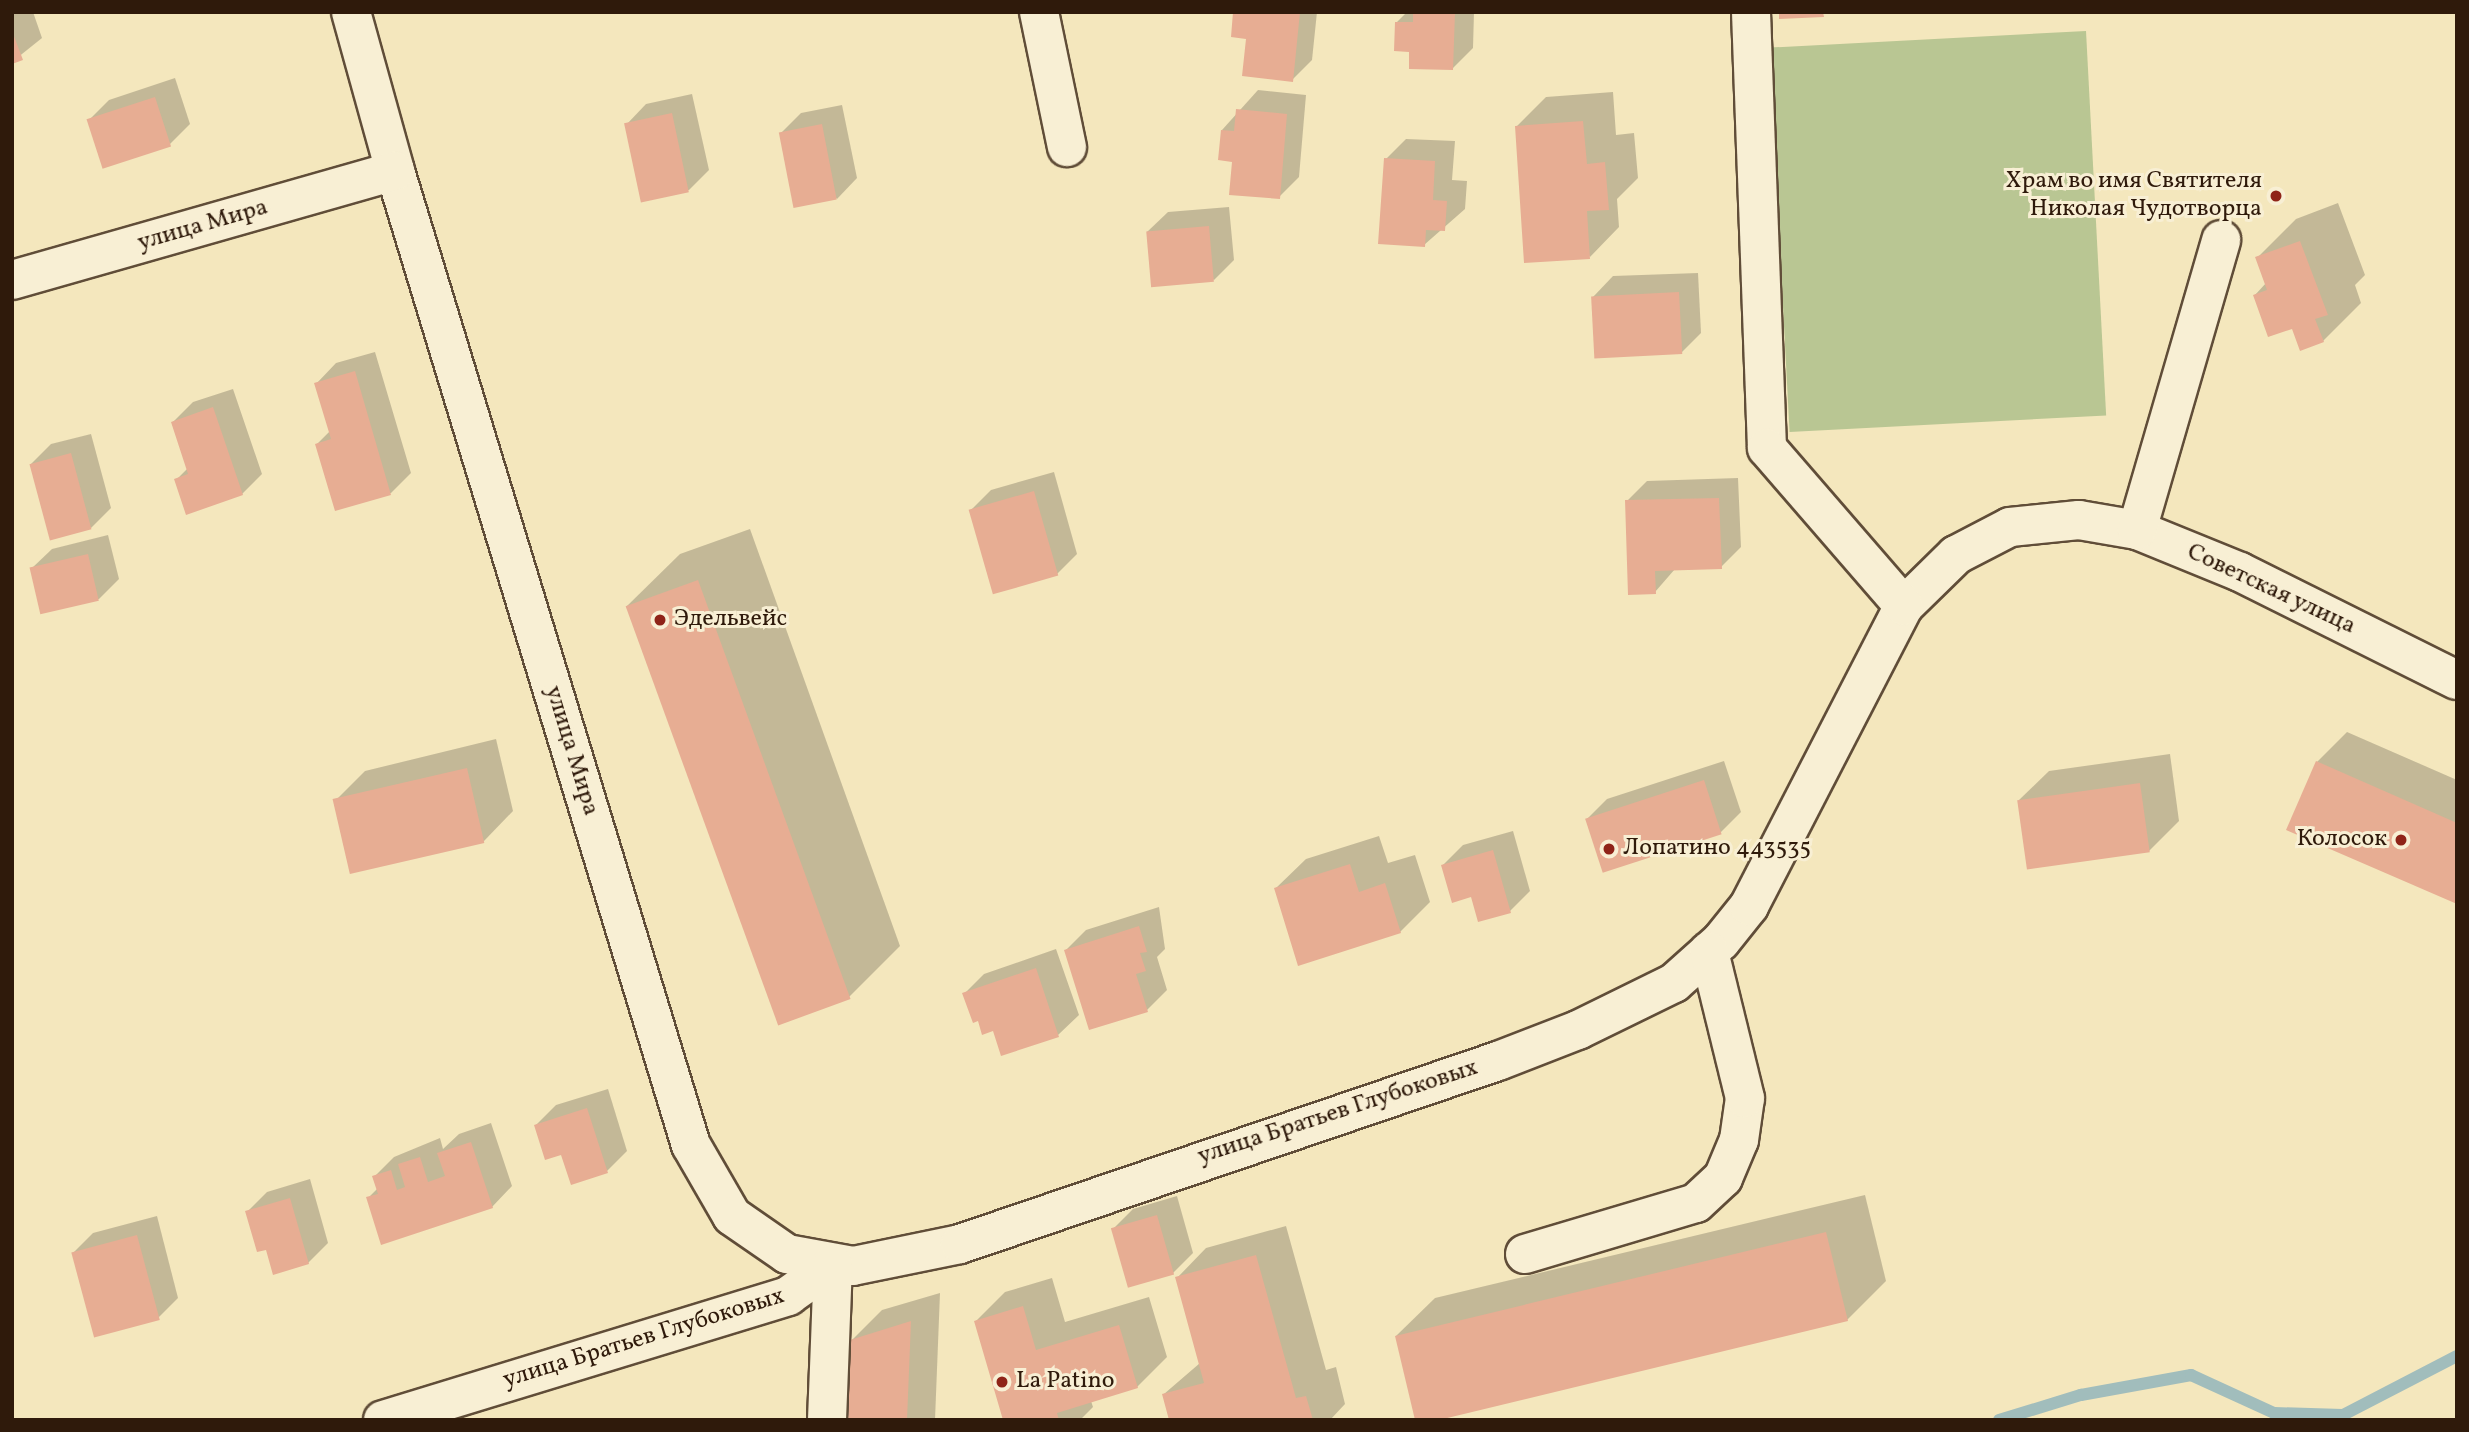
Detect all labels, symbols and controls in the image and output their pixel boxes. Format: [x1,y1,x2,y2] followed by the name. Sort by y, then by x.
[2005,168,2262,224] place label: Храм во имя Святителя Николая Чудотворца
[2268,188,2284,204] marker: Храм во имя Святителя Николая Чудотворца
[134,194,272,258] street label: улица Мира
[2182,538,2360,642] street label: Советская улица
[674,606,787,634] place label: Эдельвейс
[652,612,668,628] marker: Эдельвейс
[538,683,604,819] street label: улица Мира
[2297,826,2387,854] place label: Колосок
[2393,832,2409,848] marker: Колосок
[1623,835,1811,863] place label: Лопатино 443535
[1601,841,1617,857] marker: Лопатино 443535
[1194,1054,1482,1172] street label: улица Братьев Глубоковых
[500,1282,788,1396] street label: улица Братьев Глубоковых
[1016,1368,1114,1396] place label: La Patino
[994,1374,1010,1390] marker: La Patino

